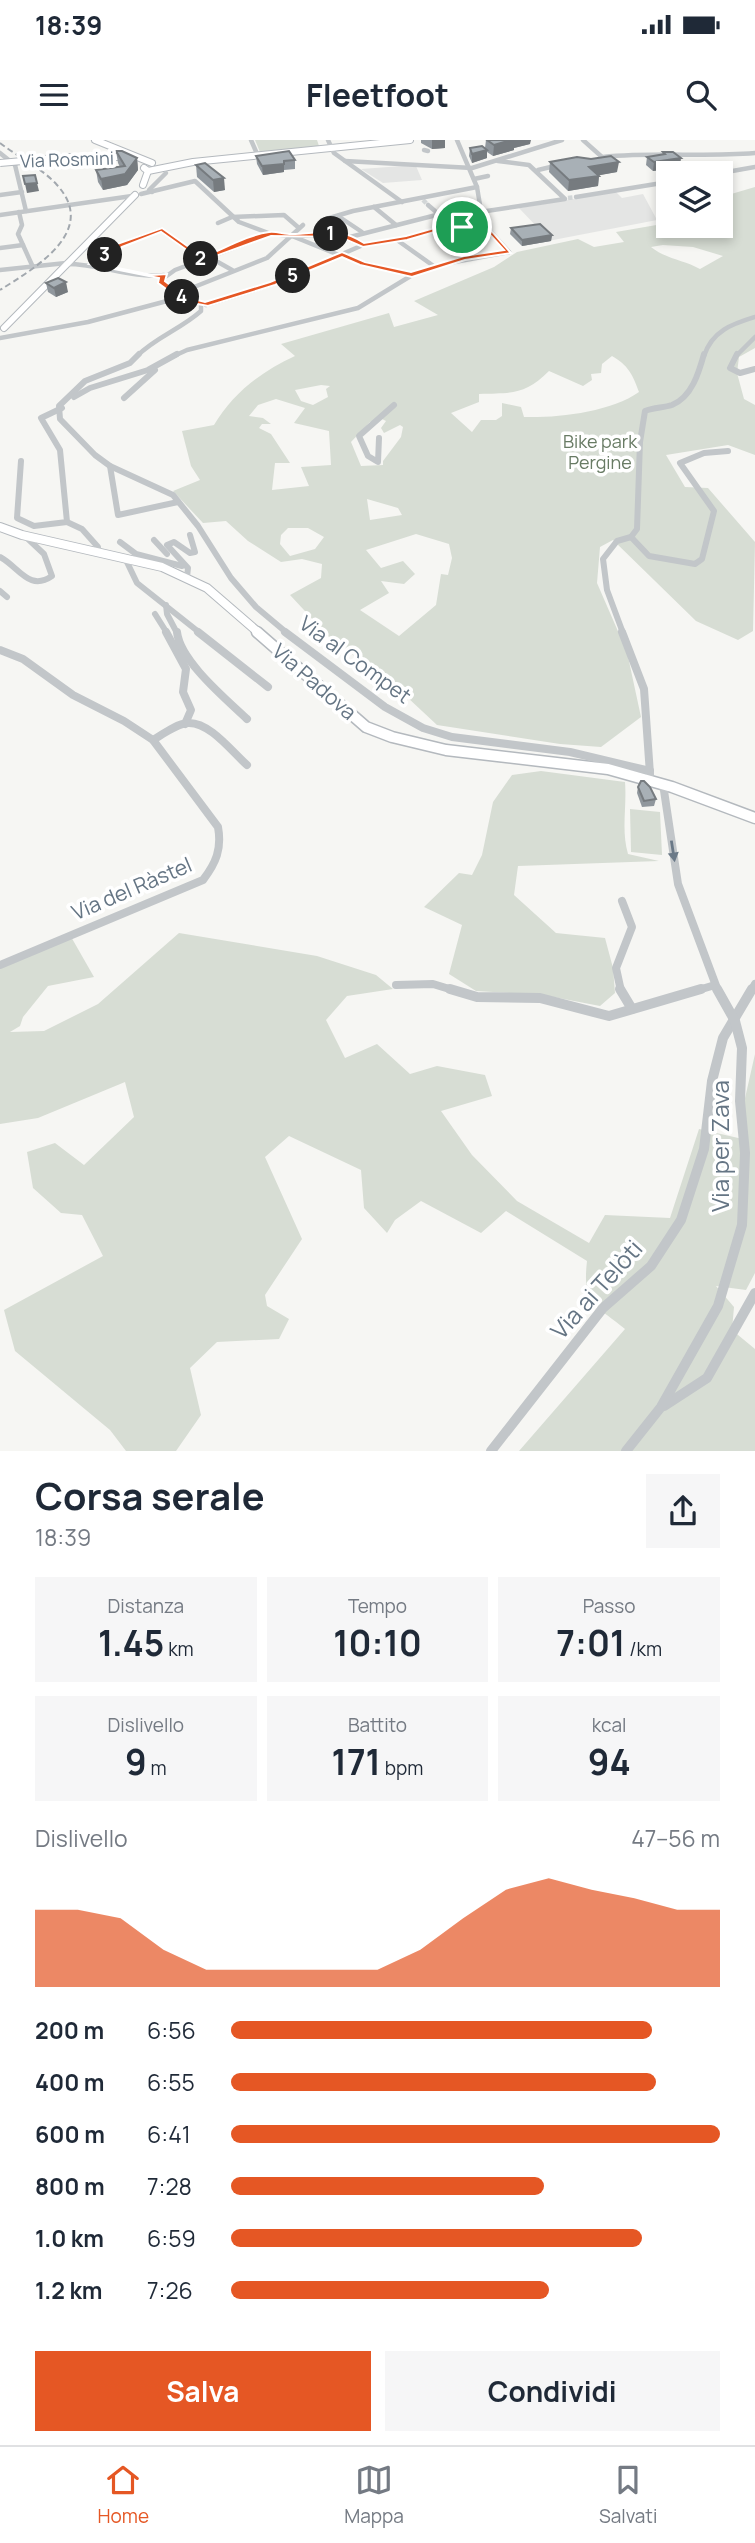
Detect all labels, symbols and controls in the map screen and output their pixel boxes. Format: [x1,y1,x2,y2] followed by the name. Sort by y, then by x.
[35,7,103,43] text: 18:39
[306,73,449,117] text: Fleetfoot
[35,76,73,114] icon: menu
[682,76,720,114] icon: search
[20,145,114,173] street label: Via Rosmini
[656,161,733,238] map controls
[656,161,733,238] button: layers
[432,197,492,257] pin
[443,208,481,246] icon: arrive
[314,216,348,252] pin: 1
[326,220,335,246] text: 1
[88,237,122,272] pin: 3
[99,241,110,267] text: 3
[184,242,218,276] pin: 2
[195,245,206,271] text: 2
[276,258,310,294] pin: 5
[287,262,298,288] text: 5
[164,280,200,314] pin: 4
[176,283,187,309] text: 4
[563,429,638,474] park label: Bike park Pergine
[294,609,417,709] street label: Via al Compet
[267,637,363,726] street label: Via Padova
[667,841,678,863] one-way arrow
[67,850,196,926] street label: Via del Ràstel
[703,1080,736,1212] street label: Via per Zava
[542,1232,649,1346] street label: Via ai Telòti
[35,1469,265,1521] text: Corsa serale
[646,1474,720,1548] button: share
[35,1521,91,1553] text: 18:39
[107,1593,184,1619] text: Distanza
[348,1593,407,1619] text: Tempo
[583,1593,636,1619] text: Passo
[98,1619,164,1667] text: 1.45
[333,1619,422,1667] text: 10:10
[556,1619,625,1667] text: 7:01
[164,1636,194,1662] text: km
[625,1636,662,1662] text: /km
[108,1712,184,1738] text: Dislivello
[348,1712,407,1738] text: Battito
[592,1712,627,1738] text: kcal
[125,1738,147,1786] text: 9
[332,1738,381,1786] text: 171
[588,1738,631,1786] text: 94
[147,1755,167,1781] text: m
[381,1755,423,1781] text: bpm
[35,1822,128,1854] text: Dislivello
[631,1822,720,1854] text: 47–56 m
[35,2014,104,2046] text: 200 m
[147,2014,196,2046] text: 6:56
[35,2066,105,2098] text: 400 m
[147,2066,195,2098] text: 6:55
[35,2118,105,2150] text: 600 m
[147,2118,191,2150] text: 6:41
[35,2170,105,2202] text: 800 m
[147,2170,192,2202] text: 7:28
[35,2222,104,2254] text: 1.0 km
[147,2222,196,2254] text: 6:59
[35,2274,102,2306] text: 1.2 km
[147,2274,193,2306] text: 7:26
[35,2351,371,2431] button: Salva
[385,2351,720,2431] button: Condividi
[98,2461,149,2529] tab: Home
[344,2461,404,2529] tab: Mappa
[599,2461,657,2529] tab: Salvati

